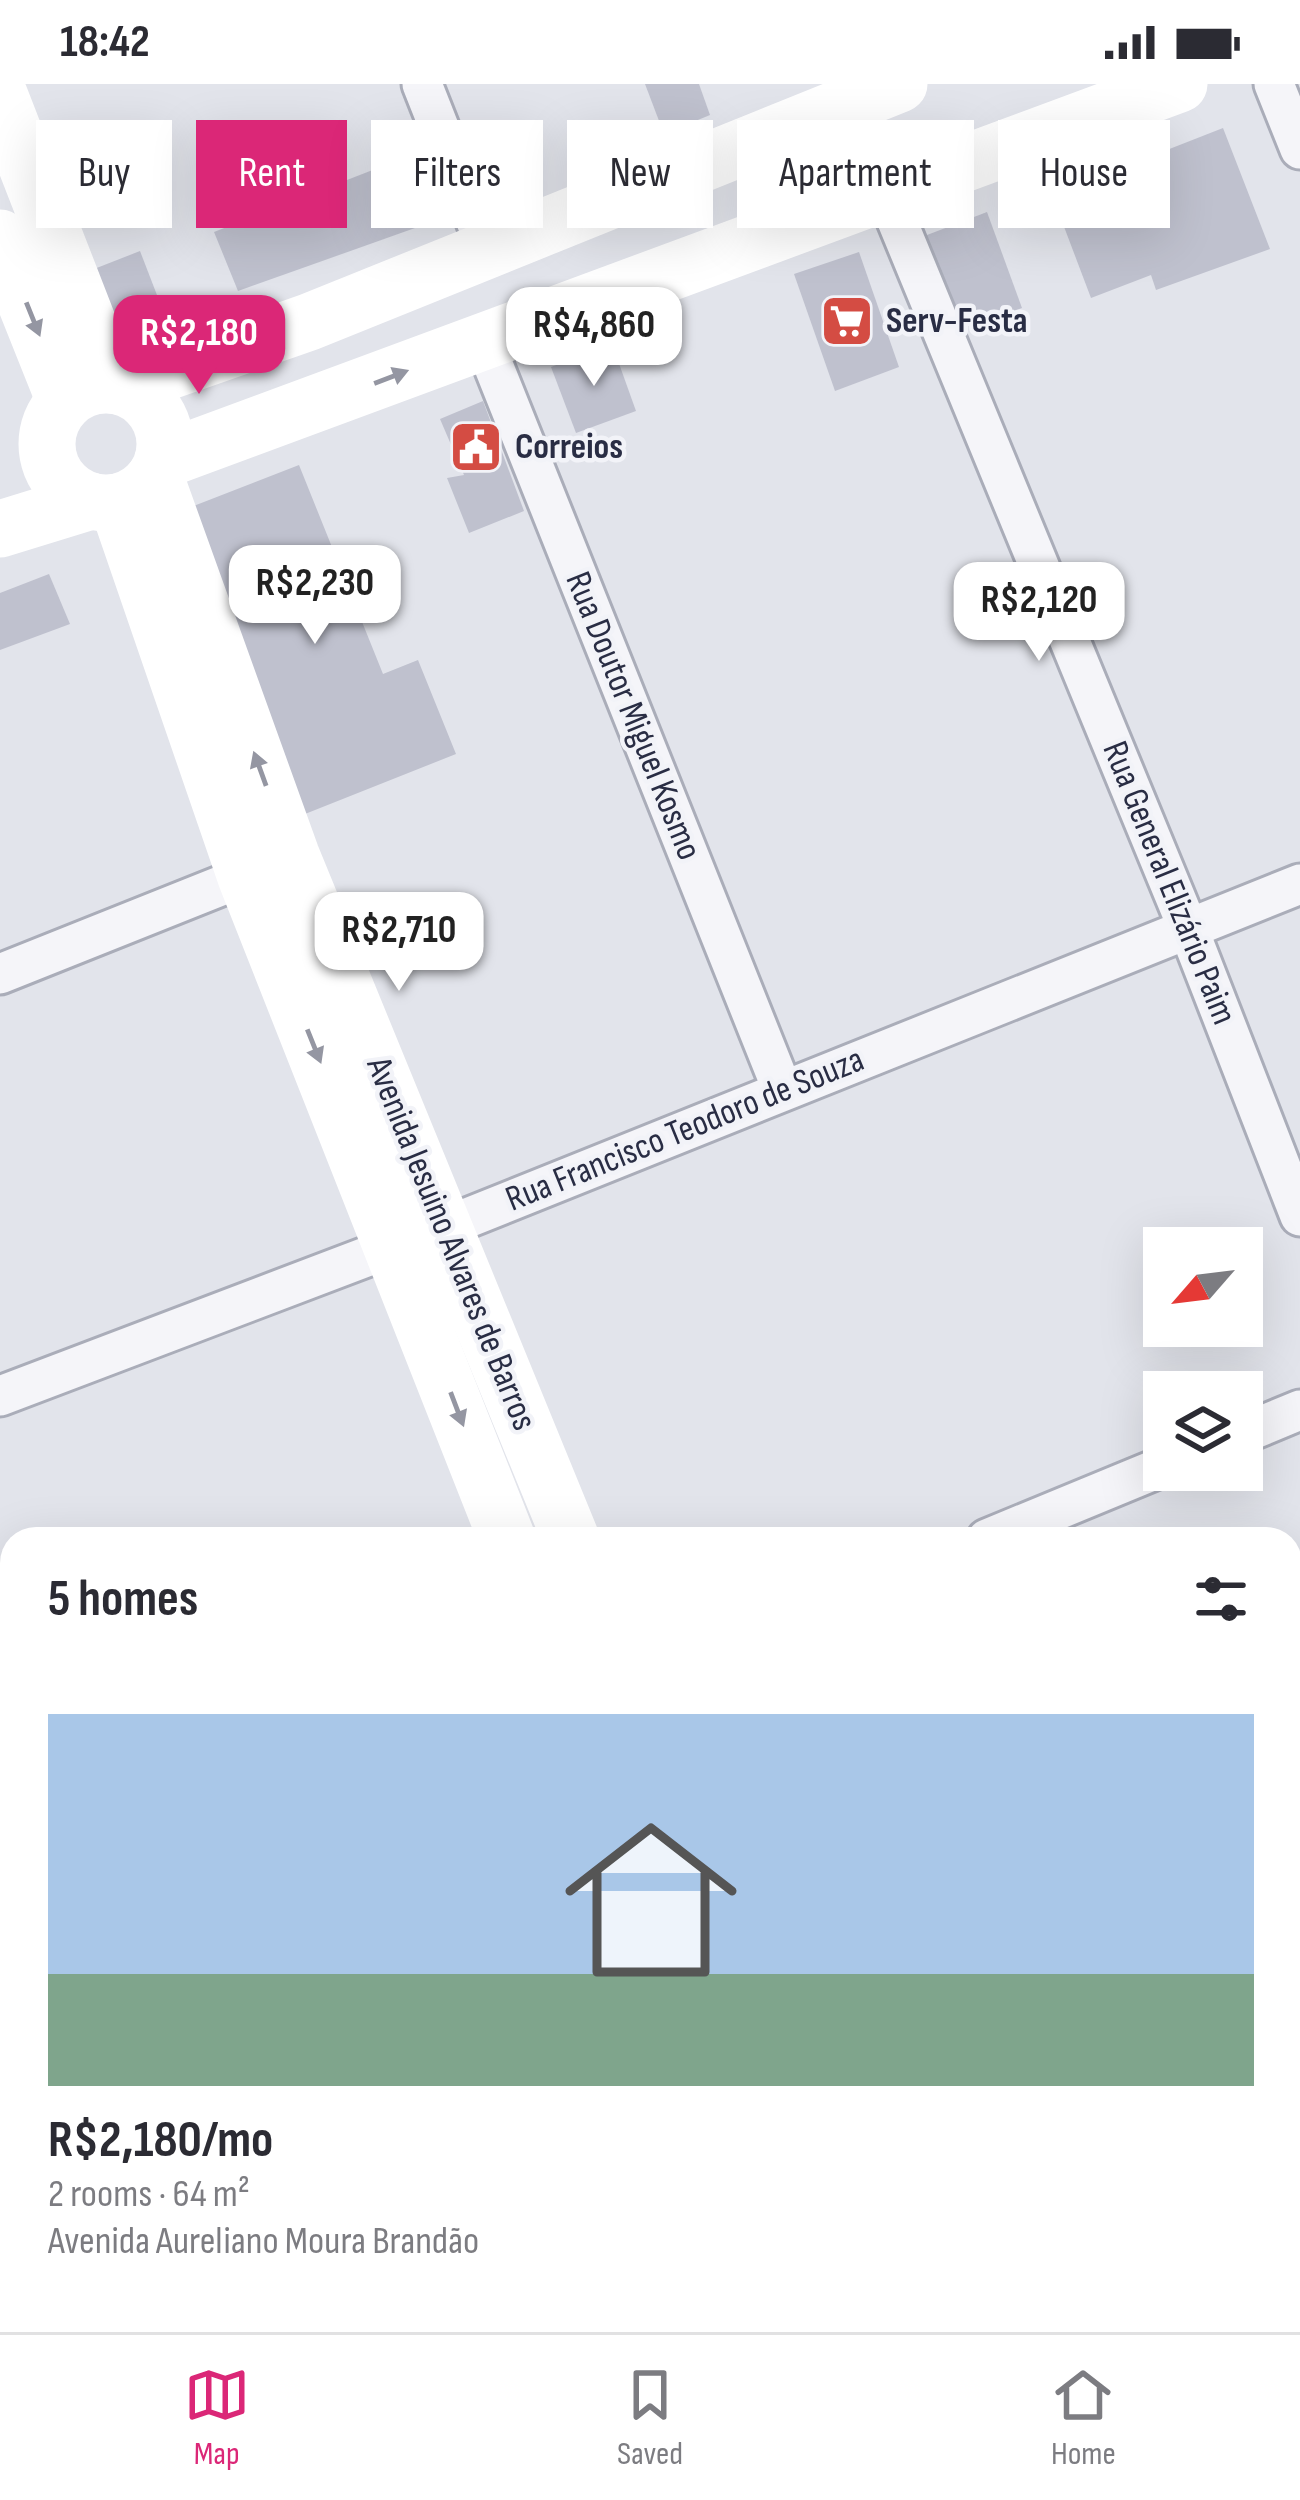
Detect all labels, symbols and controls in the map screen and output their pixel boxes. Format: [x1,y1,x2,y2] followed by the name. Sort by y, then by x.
[60,15,150,70] text: 18:42
[36,120,172,228] chip: Buy
[196,120,347,228] chip: Rent
[371,120,543,228] chip: Filters
[567,120,713,228] chip: New
[737,120,974,228] chip: Apartment
[998,120,1170,228] chip: House
[483,287,705,389] pin: R$4,860
[819,293,875,349] supermarket icon: Serv-Festa
[88,295,310,397] pin: R$2,180
[886,300,1028,343] place label: Serv-Festa
[24,302,43,338] one-way arrow
[533,302,655,349] text: R$4,860
[140,310,258,357] text: R$2,180
[374,367,410,386] one-way arrow
[448,419,504,475] public building icon: Correios
[515,426,623,469] place label: Correios
[204,545,426,647] pin: R$2,230
[256,560,374,607] text: R$2,230
[928,562,1150,664] pin: R$2,120
[556,566,710,866] street label: Rua Doutor Miguel Kosmo
[981,577,1097,624] text: R$2,120
[1093,735,1245,1031] street label: Rua General Elizário Paim
[250,750,268,786] one-way arrow
[288,892,510,994] pin: R$2,710
[342,907,456,954] text: R$2,710
[305,1029,324,1065] one-way arrow
[500,1038,870,1222] street label: Rua Francisco Teodoro de Souza
[356,1050,546,1437] street label: Avenida Jesuino Alvares de Barros
[1143,1227,1263,1347] north arrow
[1143,1227,1263,1491] map controls
[1143,1371,1263,1491] button: layers
[449,1391,468,1427] one-way arrow
[1188,1566,1254,1632] icon: filters
[48,1569,198,1630] text: 5 homes
[543,1792,759,2008] icon: home
[48,2110,273,2171] text: R$2,180/mo
[48,2171,250,2218] text: 2 rooms · 64 m²
[48,2218,479,2265] text: Avenida Aureliano Moura Brandão
[184,2362,250,2474] tab: Map
[617,2362,683,2474] tab: Saved
[1050,2362,1116,2474] tab: Home

